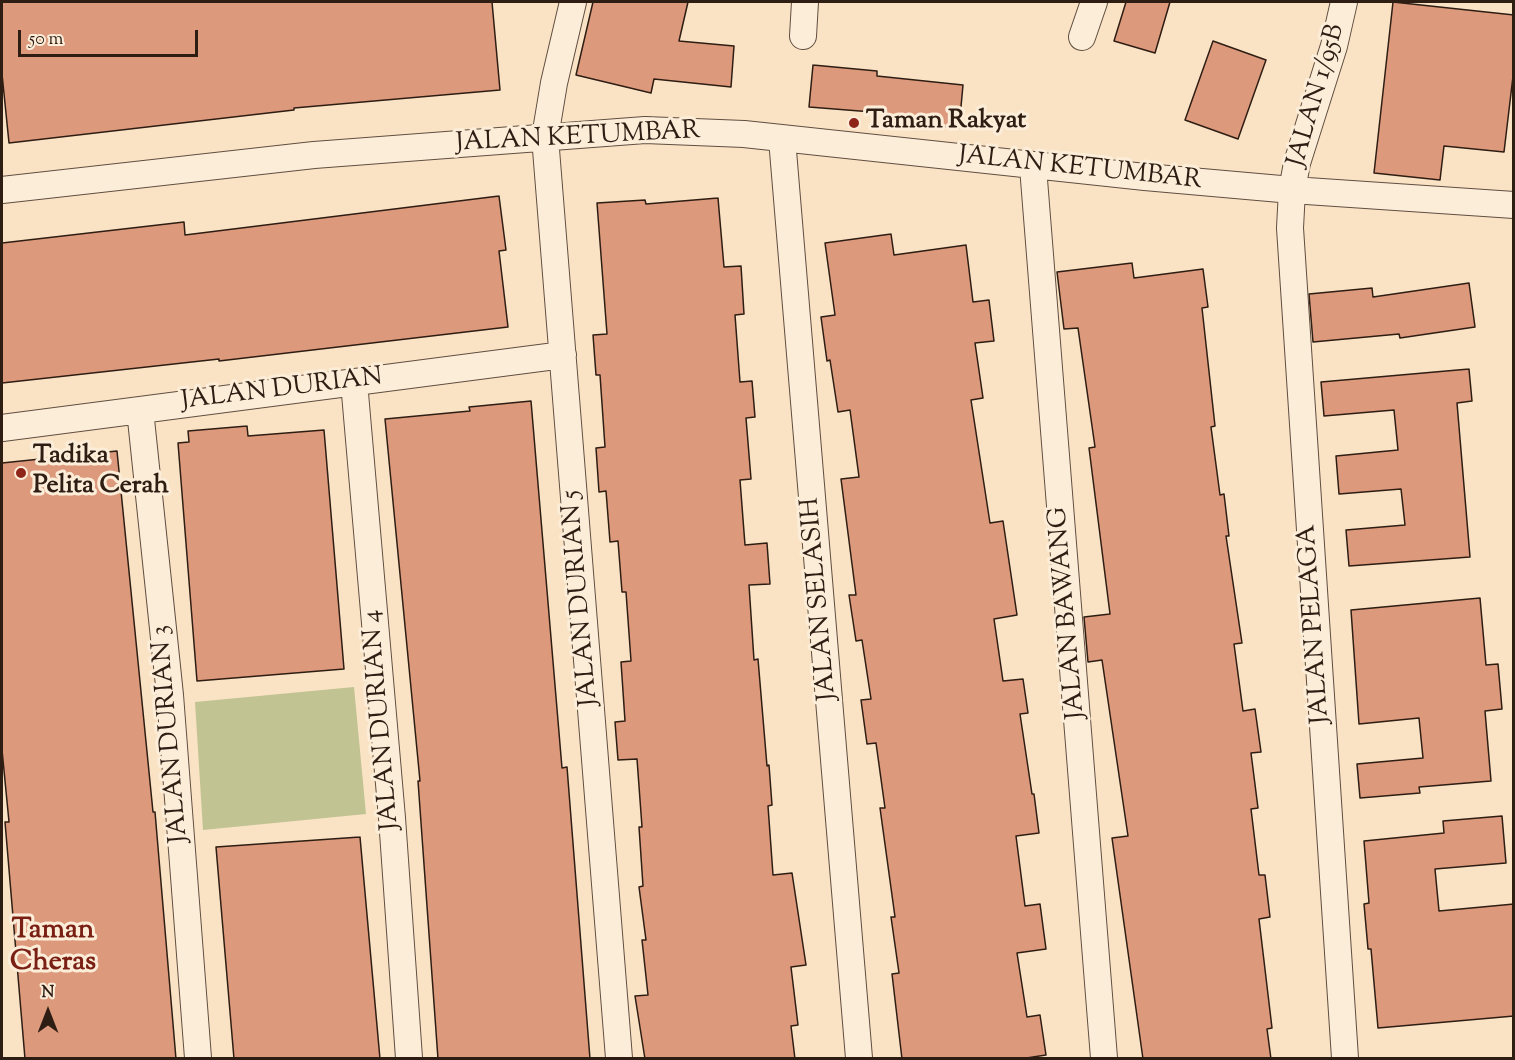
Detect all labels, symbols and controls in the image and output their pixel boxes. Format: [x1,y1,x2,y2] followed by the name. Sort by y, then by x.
[21,18,201,56] scale bar
[1283,21,1353,171] street label: JALAN 1/95B
[29,27,63,53] text: 50 m
[866,107,1026,139] place label: Taman Rakyat
[847,116,861,130] marker: Taman Rakyat
[455,117,701,161] street label: JALAN KETUMBAR
[957,142,1203,198] street label: JALAN KETUMBAR
[180,363,384,419] street label: JALAN DURIAN
[33,442,169,503] place label: Tadika Pelita Cerah
[14,466,28,480] marker: Tadika Pelita Cerah
[557,489,607,707] street label: JALAN DURIAN 5
[797,496,845,702] street label: JALAN SELASIH
[1044,505,1094,721] street label: JALAN BAWANG
[1293,523,1339,725] street label: JALAN PELAGA
[358,608,408,832] street label: JALAN DURIAN 4
[147,624,197,844] street label: JALAN DURIAN 3
[10,915,96,981] district label: Taman Cheras
[18,982,78,1042] north arrow
[42,982,54,1005] text: N

